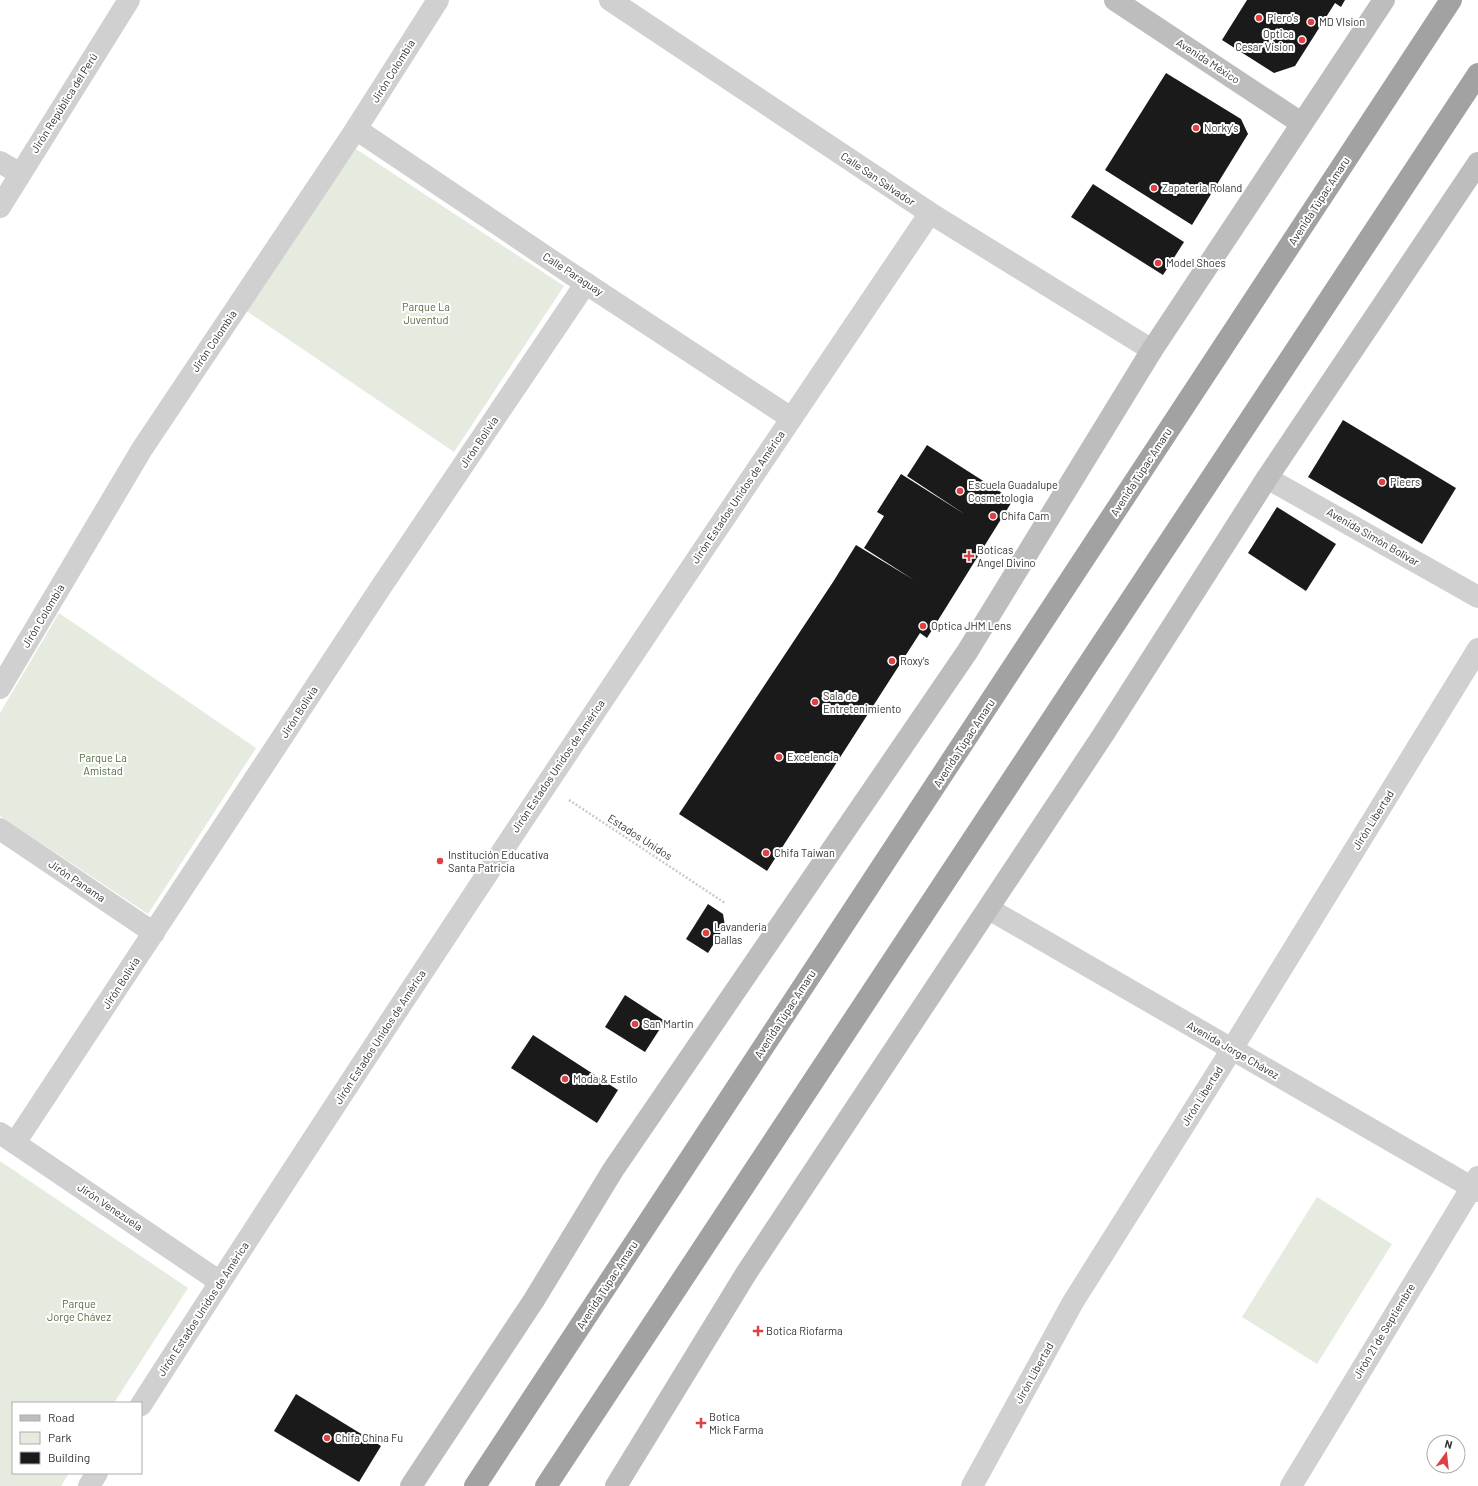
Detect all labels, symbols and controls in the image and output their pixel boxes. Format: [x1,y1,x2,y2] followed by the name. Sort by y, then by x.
[1267,11,1298,24] place label: Piero's
[1254,13,1264,23] marker: Piero's
[1319,15,1365,28] place label: MD VIsion
[1306,17,1316,27] marker: MD VIsion
[1235,27,1294,53] place label: Optica Cesar Vision
[1174,35,1242,86] street label: Avenida México
[1297,35,1307,45] marker: Optica Cesar Vision
[368,37,417,105] street label: Jirón Colombia
[28,50,100,155] street label: Jirón República del Perú
[1204,121,1238,134] place label: Norky's
[1191,123,1201,133] marker: Norky's
[839,149,918,208] street label: Calle San Salvador
[1285,154,1352,247] street label: Avenida Túpac Amaru
[1162,181,1242,194] place label: Zapateria Roland
[1149,183,1159,193] marker: Zapateria Roland
[541,249,606,298] street label: Calle Paraguay
[1166,256,1226,269] place label: Model Shoes
[1153,258,1163,268] marker: Model Shoes
[402,300,450,326] park label: Parque La Juventud
[188,307,239,374] street label: Jirón Colombia
[457,414,500,470] street label: Jirón Bolivia
[1107,425,1174,518] street label: Avenida Túpac Amaru
[688,428,787,566] street label: Jirón Estados Unidos de América
[1390,475,1420,488] place label: Pieers
[1377,477,1387,487] marker: Pieers
[968,478,1058,504] place label: Escuela Guadalupe Cosmetologia
[955,486,965,496] marker: Escuela Guadalupe Cosmetologia
[1325,505,1422,568] street label: Avenida Simón Bolívar
[1001,509,1049,522] place label: Chifa Cam
[988,511,998,521] marker: Chifa Cam
[977,543,1036,569] place label: Boticas Angel Divino
[964,551,974,561] marker: Boticas Angel Divino
[18,582,67,650] street label: Jirón Colombia
[931,619,1011,632] place label: Optica JHM Lens
[918,621,928,631] marker: Optica JHM Lens
[900,654,929,667] place label: Roxy's
[887,656,897,666] marker: Roxy's
[277,683,320,740] street label: Jirón Bolivia
[823,689,901,715] place label: Sala de Entretenimiento
[930,696,997,789] street label: Avenida Túpac Amaru
[508,697,607,835] street label: Jirón Estados Unidos de América
[810,697,820,707] marker: Sala de Entretenimiento
[787,750,839,763] place label: Excelencia
[79,751,127,777] park label: Parque La Amistad
[774,752,784,762] marker: Excelencia
[1349,788,1396,852] street label: Jirón Libertad
[606,811,675,862] street label: Estados Unidos
[774,846,835,859] place label: Chifa Taiwan
[448,848,549,874] place label: Institución Educativa Santa Patricia
[761,848,771,858] marker: Chifa Taiwan
[435,856,445,866] marker: Institución Educativa Santa Patricia
[46,857,108,904] street label: Jirón Panama
[714,920,767,946] place label: Lavanderia Dallas
[701,928,711,938] marker: Lavanderia Dallas
[99,954,142,1011] street label: Jirón Bolivia
[331,967,428,1106] street label: Jirón Estados Unidos de América
[751,967,818,1060] street label: Avenida Túpac Amaru
[643,1017,694,1030] place label: San Martin
[1185,1018,1282,1081] street label: Avenida Jorge Chávez
[630,1019,640,1029] marker: San Martin
[1178,1064,1225,1128] street label: Jirón Libertad
[573,1072,637,1085] place label: Moda & Estilo
[560,1074,570,1084] marker: Moda & Estilo
[75,1180,145,1233] street label: Jirón Venezuela
[573,1238,640,1331] street label: Avenida Túpac Amaru
[154,1239,251,1378] street label: Jirón Estados Unidos de América
[1350,1281,1417,1381] street label: Jirón 21 de Septiembre
[47,1297,111,1323] park label: Parque Jorge Chávez
[766,1324,843,1337] place label: Botica Riofarma
[753,1326,763,1336] marker: Botica Riofarma
[1011,1340,1056,1406] street label: Jirón Libertad
[12,1402,142,1474] legend
[48,1410,75,1424] text: Road
[709,1410,763,1436] place label: Botica Mick Farma
[696,1418,706,1428] marker: Botica Mick Farma
[48,1430,72,1444] text: Park
[335,1431,403,1444] place label: Chifa China Fu
[322,1433,332,1443] marker: Chifa China Fu
[1426,1434,1466,1474] north arrow
[1443,1437,1454,1451] text: N
[48,1450,90,1464] text: Building

